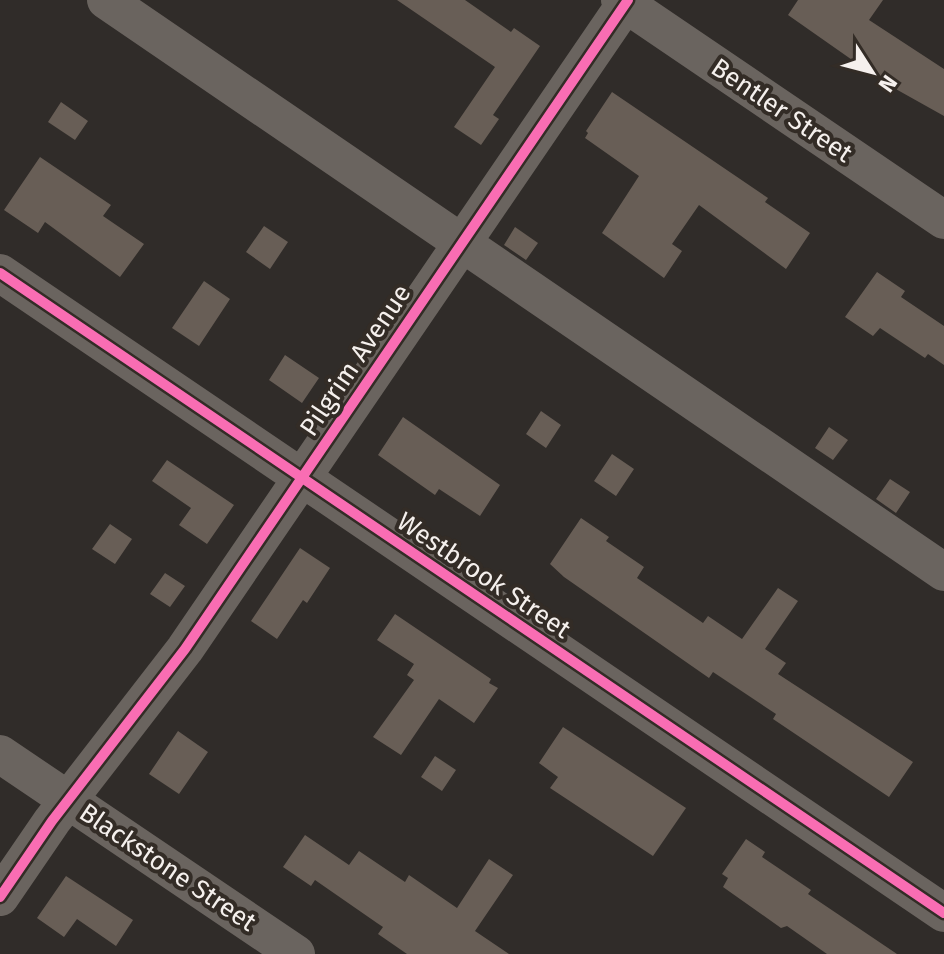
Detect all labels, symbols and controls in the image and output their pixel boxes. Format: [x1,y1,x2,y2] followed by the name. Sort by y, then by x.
[832,32,912,112] north arrow
[705,52,859,169] street label: Bentler Street
[873,70,903,97] text: N
[293,278,418,442] street label: Pilgrim Avenue
[391,506,577,645] street label: Westbrook Street
[74,797,262,938] street label: Blackstone Street

